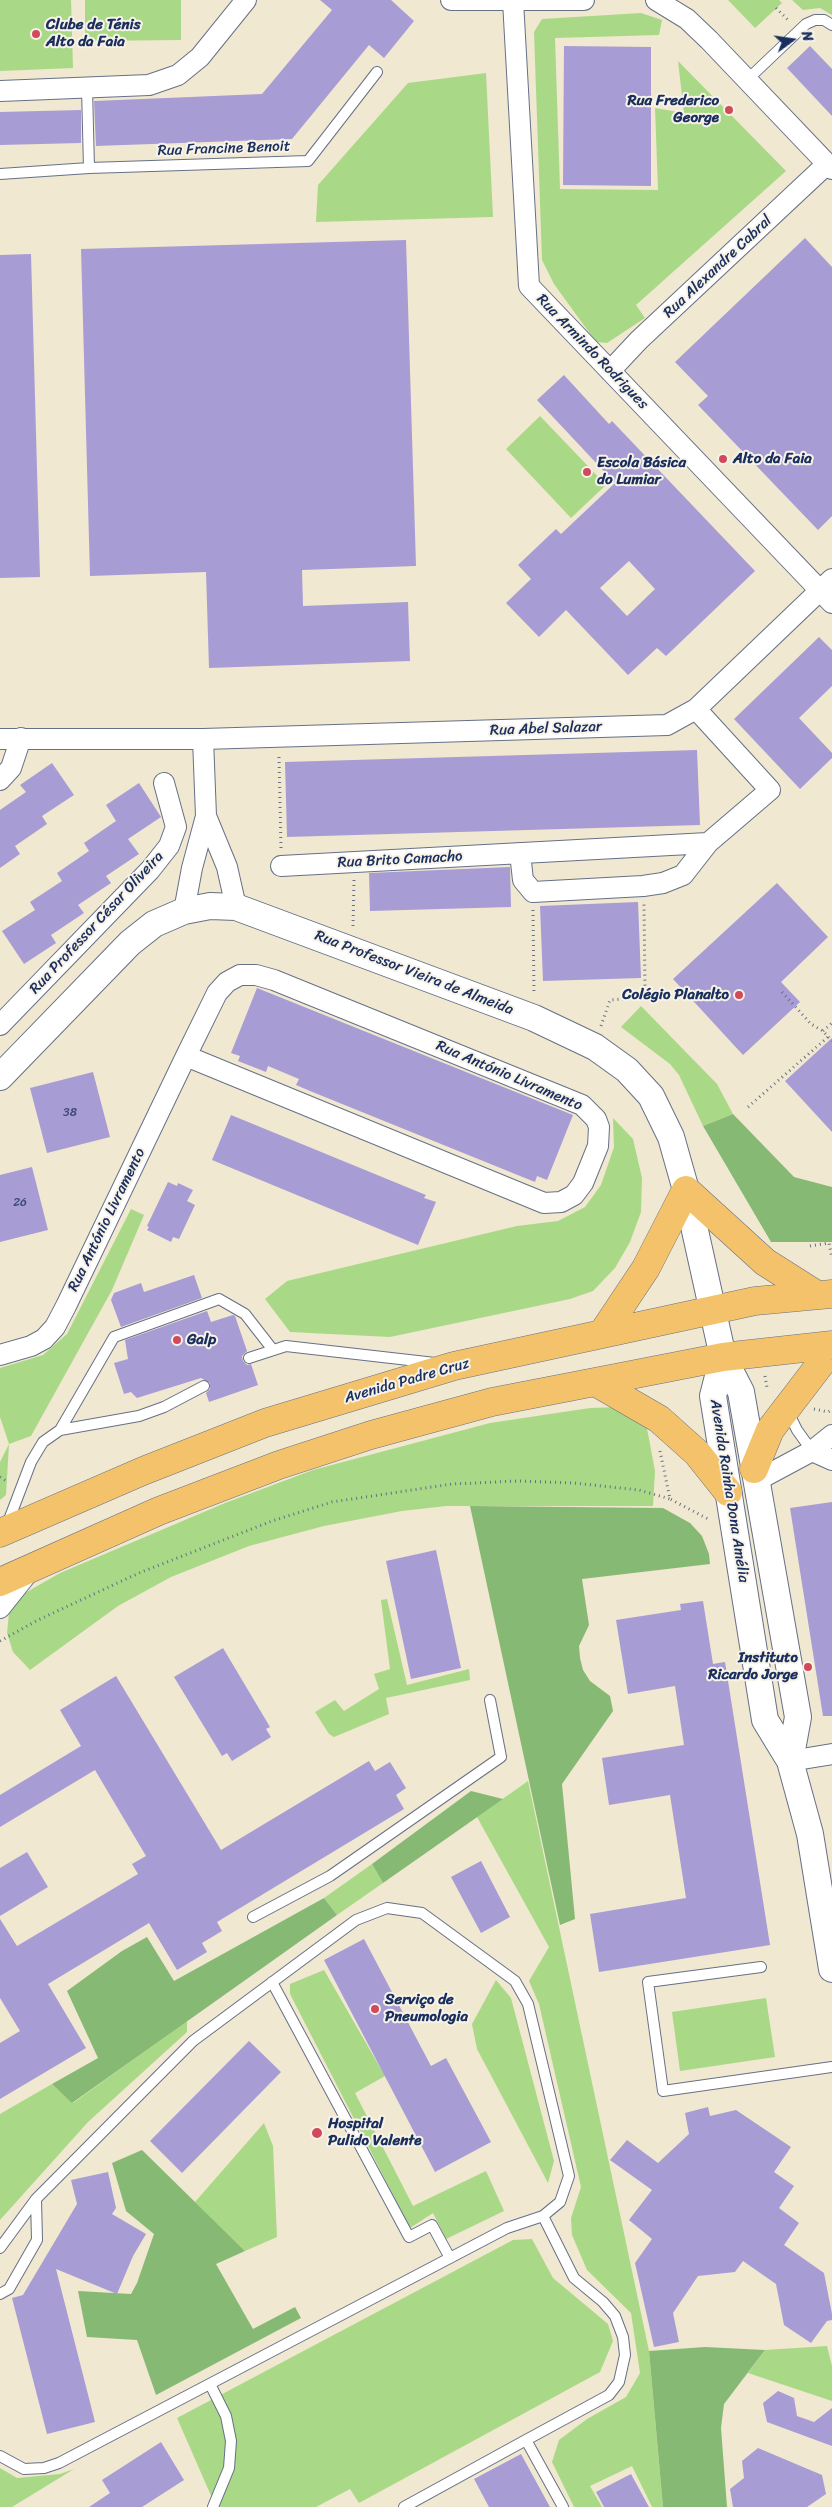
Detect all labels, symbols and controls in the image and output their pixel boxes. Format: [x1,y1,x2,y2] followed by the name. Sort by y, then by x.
[767,15,817,65] north arrow
[46,16,141,51] place label: Clube de Ténis Alto da Faia
[30,28,42,40] marker: Clube de Ténis Alto da Faia
[794,29,820,44] text: N
[627,92,719,127] place label: Rua Frederico George
[723,104,735,116] marker: Rua Frederico George
[157,138,291,160] street label: Rua Francine Benoit
[660,212,776,322] street label: Rua Alexandre Cabral
[532,291,652,413] street label: Rua Armindo Rodrigues
[733,450,812,468] place label: Alto da Faia
[717,453,729,465] marker: Alto da Faia
[597,454,686,489] place label: Escola Básica do Lumiar
[581,466,593,478] marker: Escola Básica do Lumiar
[490,718,602,740] street label: Rua Abel Salazar
[26,848,168,998] street label: Rua Professor César Oliveira
[337,848,463,872] street label: Rua Brito Camacho
[312,927,516,1019] street label: Rua Professor Vieira de Almeida
[622,986,729,1004] place label: Colégio Planalto
[733,989,745,1001] marker: Colégio Planalto
[433,1037,585,1115] street label: Rua António Livramento
[63,1106,77,1120] house number: 38
[64,1145,150,1295] street label: Rua António Livramento
[13,1196,27,1210] house number: 26
[187,1331,216,1349] place label: Galp
[171,1334,183,1346] marker: Galp
[342,1355,472,1407] street label: Avenida Padre Cruz
[706,1398,752,1584] street label: Avenida Rainha Dona Amélia
[708,1649,798,1684] place label: Instituto Ricardo Jorge
[802,1661,814,1673] marker: Instituto Ricardo Jorge
[385,1991,468,2026] place label: Serviço de Pneumologia
[369,2003,381,2015] marker: Serviço de Pneumologia
[328,2115,422,2150] place label: Hospital Pulido Valente
[310,2126,324,2140] marker: Hospital Pulido Valente

